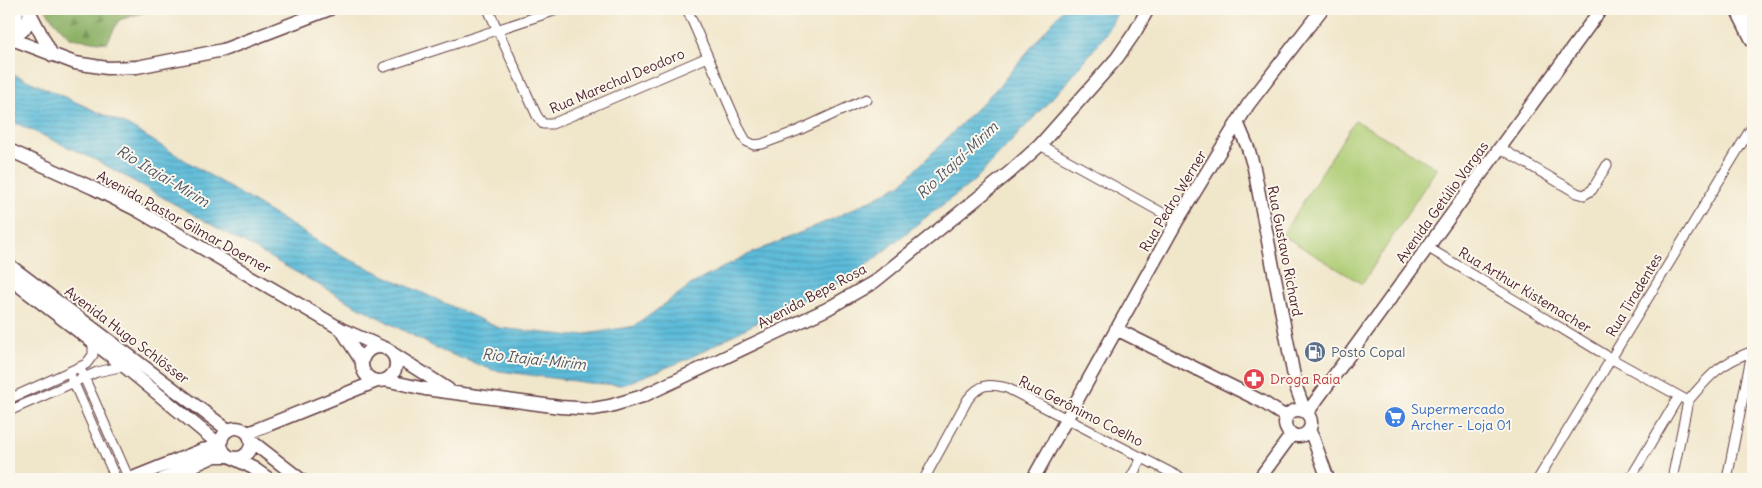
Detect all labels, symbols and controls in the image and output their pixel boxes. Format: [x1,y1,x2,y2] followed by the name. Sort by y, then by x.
[547,44,687,118] street label: Rua Marechal Deodoro
[912,117,1002,203] water label: Rio Itajaí-Mirim
[1392,138,1492,266] street label: Avenida Getúlio Vargas
[113,141,213,211] water label: Rio Itajaí-Mirim
[1136,147,1211,255] street label: Rua Pedro Werner
[94,167,274,278] street label: Avenida Pastor Gilmar Doerner
[1264,184,1306,318] street label: Rua Gustavo Richard
[1455,243,1595,337] street label: Rua Arthur Kistemacher
[1602,250,1666,340] street label: Rua Tiradentes
[755,260,869,332] street label: Avenida Bepe Rosa
[61,282,193,388] street label: Avenida Hugo Schlösser
[1303,340,1327,364] fuel station icon: Posto Copal
[1331,343,1405,361] place label: Posto Copal
[481,344,588,374] water label: Rio Itajaí-Mirim
[1242,367,1266,391] pharmacy icon: Droga Raia
[1270,370,1340,388] place label: Droga Raia
[1016,372,1147,450] street label: Rua Gerônimo Coelho
[1411,400,1511,434] place label: Supermercado Archer - Loja 01
[1383,405,1407,429] supermarket icon: Supermercado Archer - Loja 01

